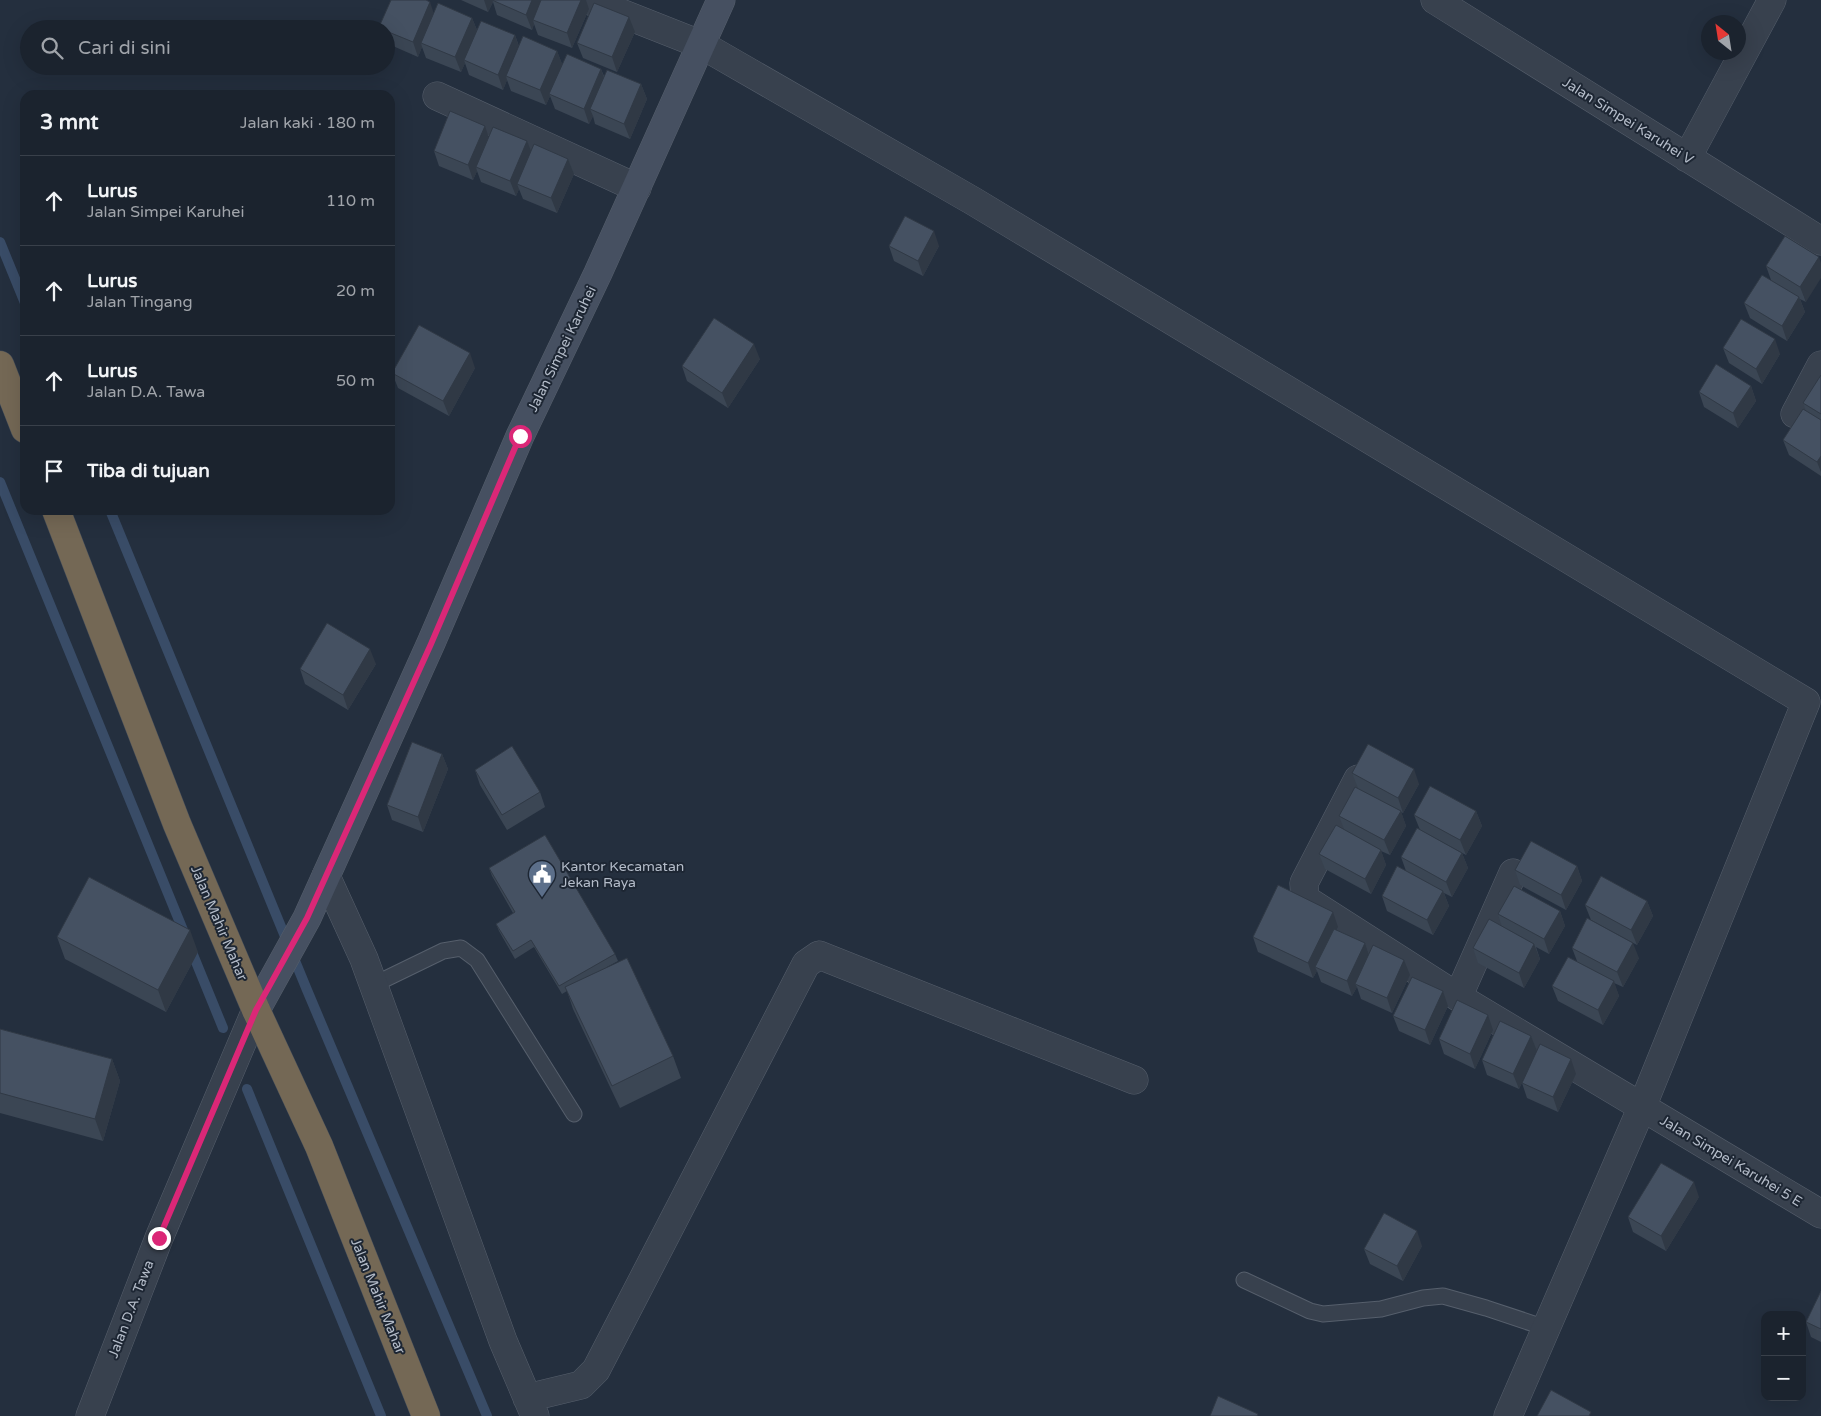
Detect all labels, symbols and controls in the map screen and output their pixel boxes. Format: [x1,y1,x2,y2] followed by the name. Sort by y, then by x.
[1701,15,1746,60] north arrow
[20,20,395,75] search box
[38,34,66,62] icon: search
[78,37,171,59] text: Cari di sini
[1559,74,1697,168] street label: Jalan Simpei Karuhei V
[40,110,99,135] text: 3 mnt
[240,113,375,133] text: Jalan kaki · 180 m
[87,180,137,202] text: Lurus
[40,187,68,215] icon: ahead
[326,191,375,211] text: 110 m
[87,202,244,222] text: Jalan Simpei Karuhei
[87,270,137,292] text: Lurus
[40,277,68,305] icon: ahead
[336,281,375,301] text: 20 m
[524,283,600,415] street label: Jalan Simpei Karuhei
[87,292,193,312] text: Jalan Tingang
[87,360,137,382] text: Lurus
[40,367,68,395] icon: ahead
[336,371,375,391] text: 50 m
[87,382,205,402] text: Jalan D.A. Tawa
[509,425,532,448] route start
[40,457,68,485] icon: arrive
[87,460,210,482] text: Tiba di tujuan
[561,858,684,891] place label: Kantor Kecamatan Jekan Raya
[527,859,557,898] public building icon: Kantor Kecamatan Jekan Raya
[187,863,251,984] street label: Jalan Mahir Mahar
[1657,1112,1805,1210] street label: Jalan Simpei Karuhei 5 E
[148,1227,171,1250] route end
[347,1236,409,1357] street label: Jalan Mahir Mahar
[105,1258,157,1360] street label: Jalan D.A. Tawa
[1761,1311,1806,1401] map controls
[1761,1311,1806,1356] button: +
[1761,1356,1806,1401] button: −

